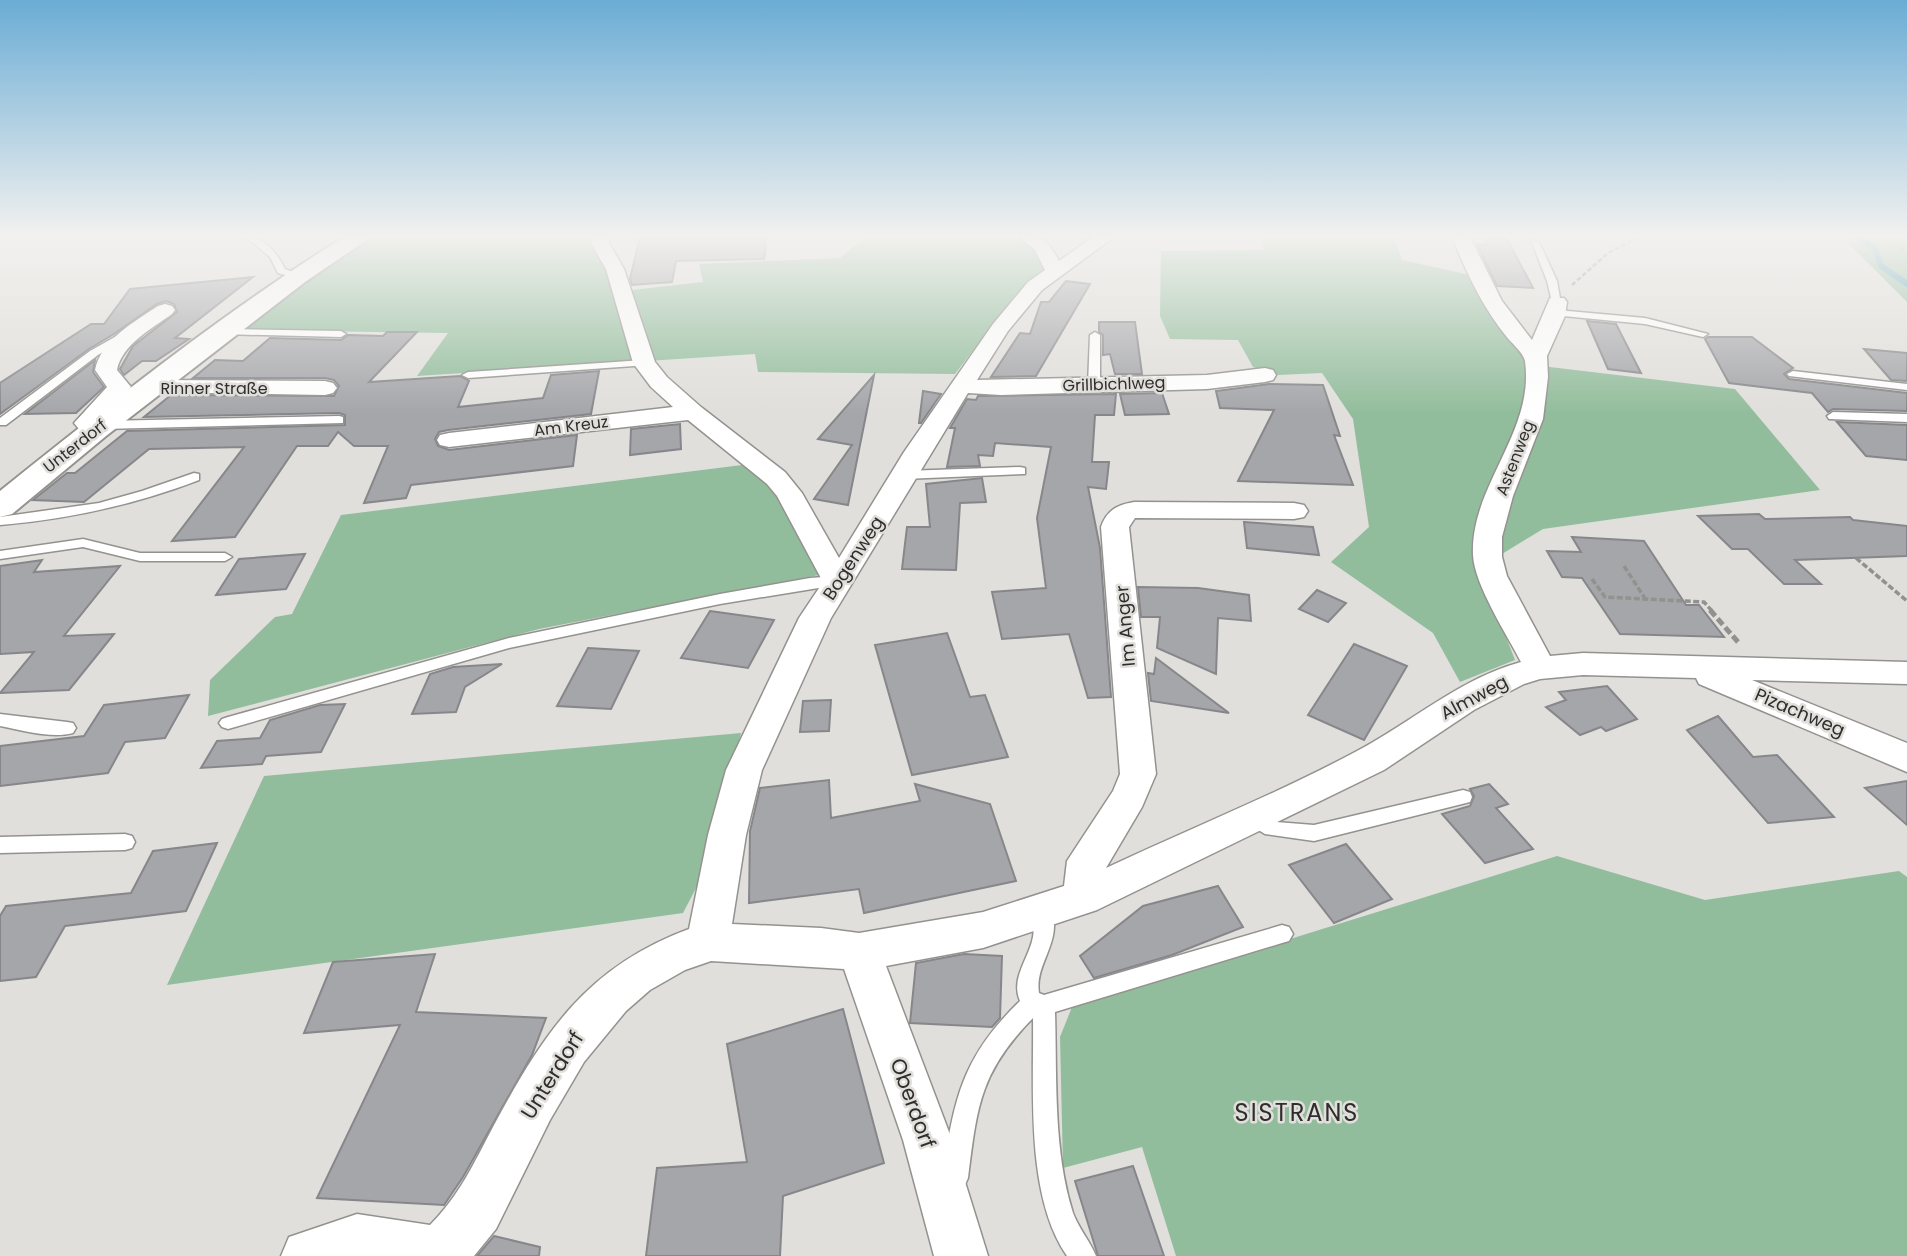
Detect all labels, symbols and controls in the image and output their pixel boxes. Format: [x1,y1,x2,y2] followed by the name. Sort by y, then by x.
[1062,371,1166,397] street label: Grillbichlweg
[160,377,268,400] street label: Rinner Straße
[533,410,609,442] street label: Am Kreuz
[38,414,112,478] street label: Unterdorf
[1490,417,1540,499] street label: Astenweg
[817,511,889,605] street label: Bogenweg
[1109,584,1141,668] street label: Im Anger
[1436,669,1512,725] street label: Almweg
[1751,682,1849,742] street label: Pizachweg
[514,1025,590,1124] street label: Unterdorf
[883,1054,943,1152] street label: Oberdorf
[1235,1096,1359,1129] district label: SISTRANS

